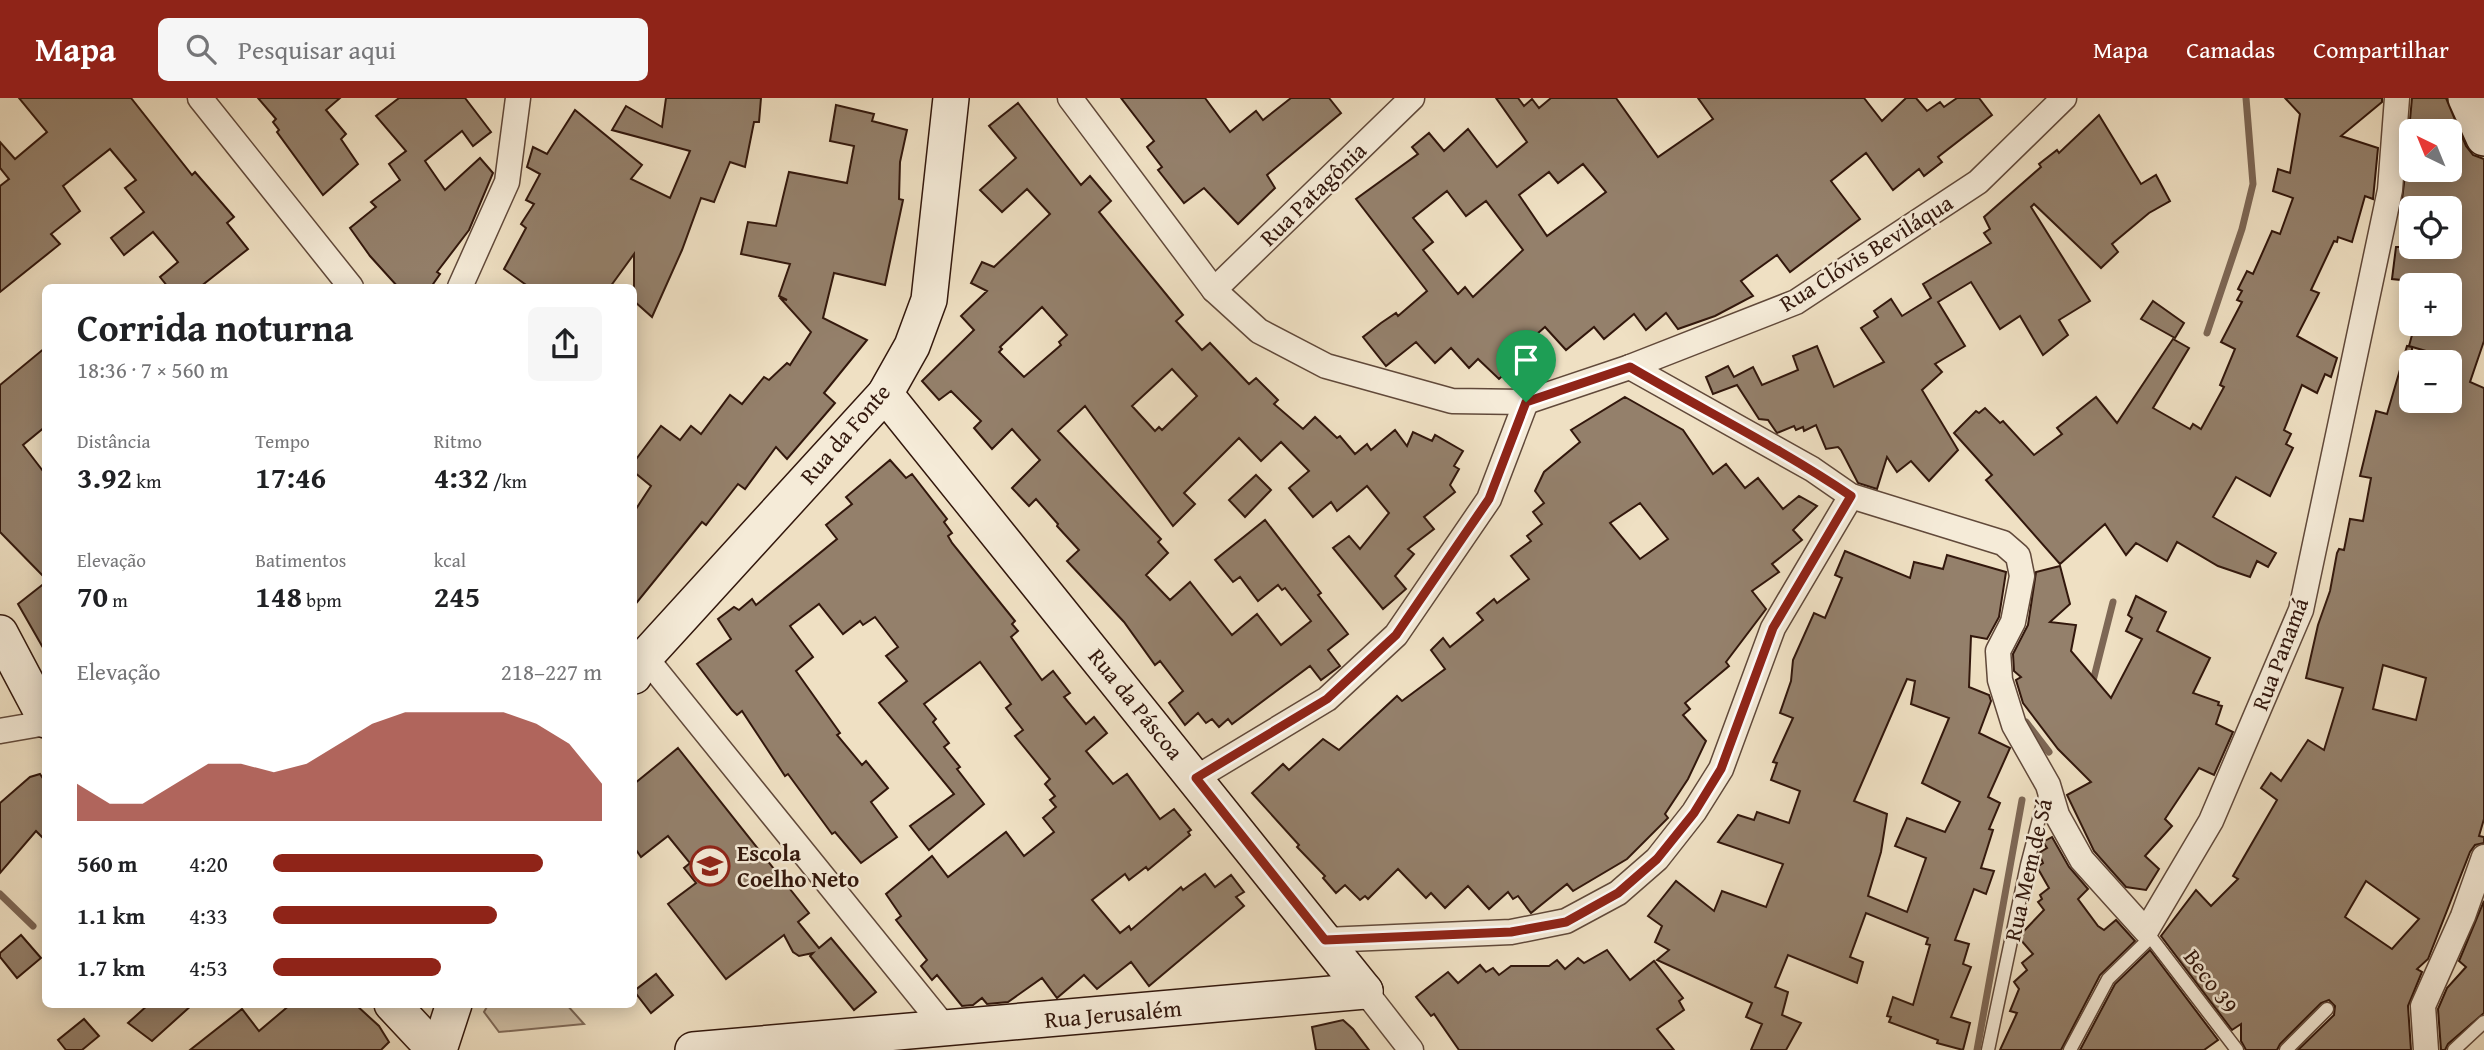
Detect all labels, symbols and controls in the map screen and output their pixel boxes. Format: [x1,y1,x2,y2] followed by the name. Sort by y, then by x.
[158,18,648,81] search box
[35,25,116,73] text: Mapa
[182,30,220,68] icon: search
[238,30,396,69] text: Pesquisar aqui
[2093,32,2148,67] text: Mapa
[2186,32,2275,67] text: Camadas
[2313,32,2449,67] text: Compartilhar
[2399,119,2462,182] north arrow
[2399,119,2462,413] map controls
[1252,134,1374,253] street label: Rua Patagônia
[1773,186,1959,319] street label: Rua Clóvis Beviláqua
[2399,196,2462,259] button: locate
[2399,273,2462,336] button: +
[77,299,353,355] text: Corrida noturna
[528,307,602,381] button: share
[1496,330,1556,402] pin
[1507,341,1545,379] icon: arrive
[2399,350,2462,413] button: −
[77,353,229,386] text: 18:36 · 7 × 560 m
[792,376,898,491] street label: Rua da Fonte
[77,427,151,455] text: Distância
[255,427,310,455] text: Tempo
[434,427,482,455] text: Ritmo
[77,455,132,499] text: 3.92
[255,455,326,499] text: 17:46
[434,455,489,499] text: 4:32
[132,467,161,495] text: km
[489,467,527,495] text: /km
[77,546,146,574] text: Elevação
[255,546,346,574] text: Batimentos
[434,546,466,574] text: kcal
[77,574,108,618] text: 70
[255,574,302,618] text: 148
[434,574,480,618] text: 245
[108,586,128,614] text: m
[302,586,342,614] text: bpm
[2243,593,2316,715] street label: Rua Panamá
[1081,641,1192,767] street label: Rua da Páscoa
[77,655,161,688] text: Elevação
[501,655,602,688] text: 218–227 m
[1995,795,2060,944] street label: Rua Mem de Sá
[737,836,859,895] place label: Escola Coelho Neto
[689,845,731,887] school or university icon: Escola Coelho Neto
[77,847,138,880] text: 560 m
[189,847,228,880] text: 4:20
[77,899,145,932] text: 1.1 km
[189,899,228,932] text: 4:33
[2176,942,2247,1020] street label: Beco 39
[77,951,145,984] text: 1.7 km
[189,951,228,984] text: 4:53
[1043,991,1183,1036] street label: Rua Jerusalém

